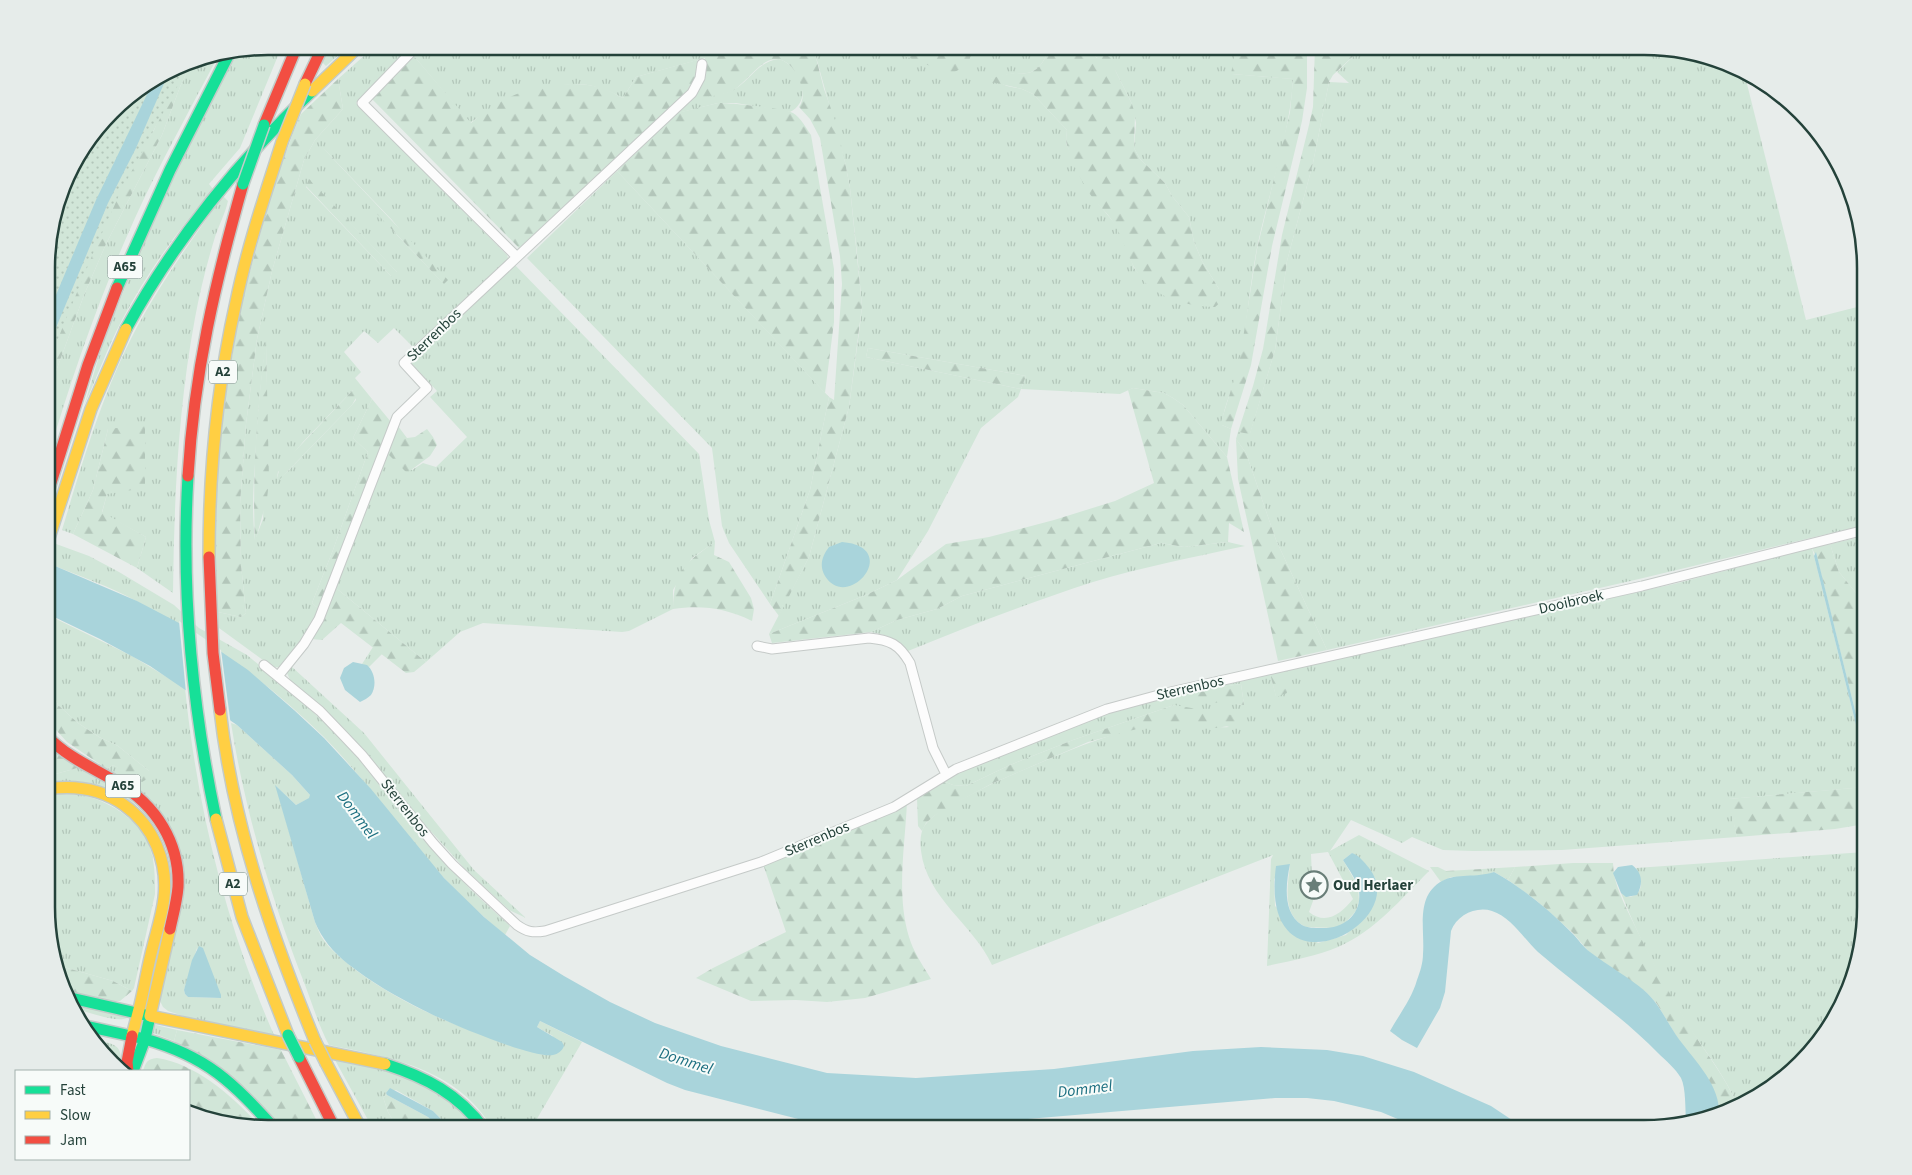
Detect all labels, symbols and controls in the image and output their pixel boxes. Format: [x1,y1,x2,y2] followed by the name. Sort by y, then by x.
[108,256,142,278] road number: A65
[402,304,466,366] street label: Sterrenbos
[209,361,237,384] road number: A2
[1537,584,1606,620] street label: Dooibroek
[1154,670,1226,706] street label: Sterrenbos
[106,774,140,798] road number: A65
[376,775,434,841] street label: Sterrenbos
[332,786,382,844] water label: Dommel
[781,816,853,862] street label: Sterrenbos
[1299,870,1329,900] place icon: Oud Herlaer
[219,872,247,896] road number: A2
[1333,875,1413,896] place label: Oud Herlaer
[656,1042,716,1080] water label: Dommel
[15,1070,190,1160] legend
[1056,1075,1114,1103] water label: Dommel
[60,1080,86,1101] text: Fast
[60,1105,91,1126] text: Slow
[60,1130,87,1151] text: Jam

